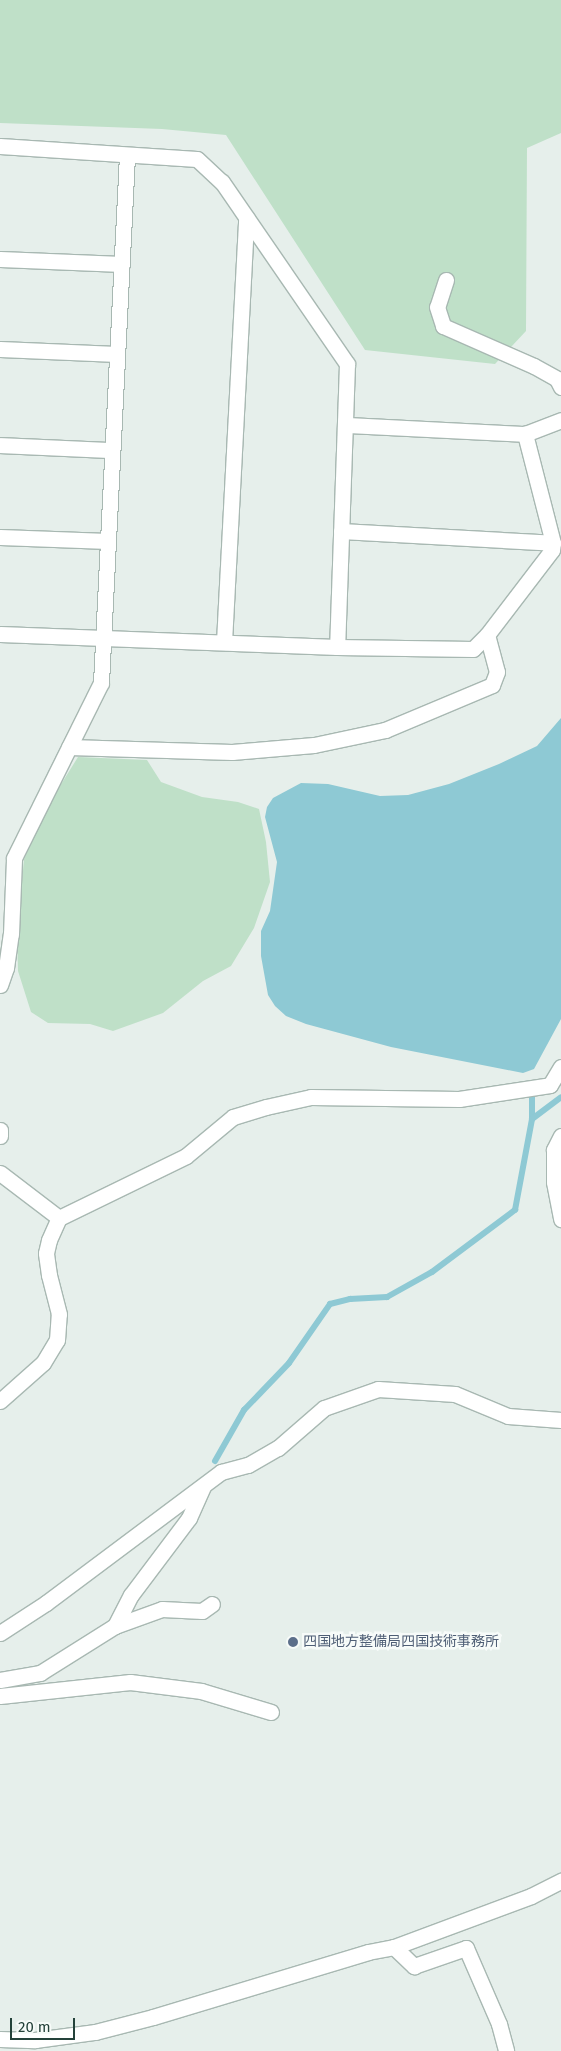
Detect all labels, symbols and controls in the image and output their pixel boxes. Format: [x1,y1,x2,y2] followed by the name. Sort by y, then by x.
[303,1634,499,1650] place label: 四国地方整備局四国技術事務所
[287,1636,299,1648] marker: 四国地方整備局四国技術事務所
[12,2008,78,2040] scale bar
[18,2018,51,2036] text: 20 m

